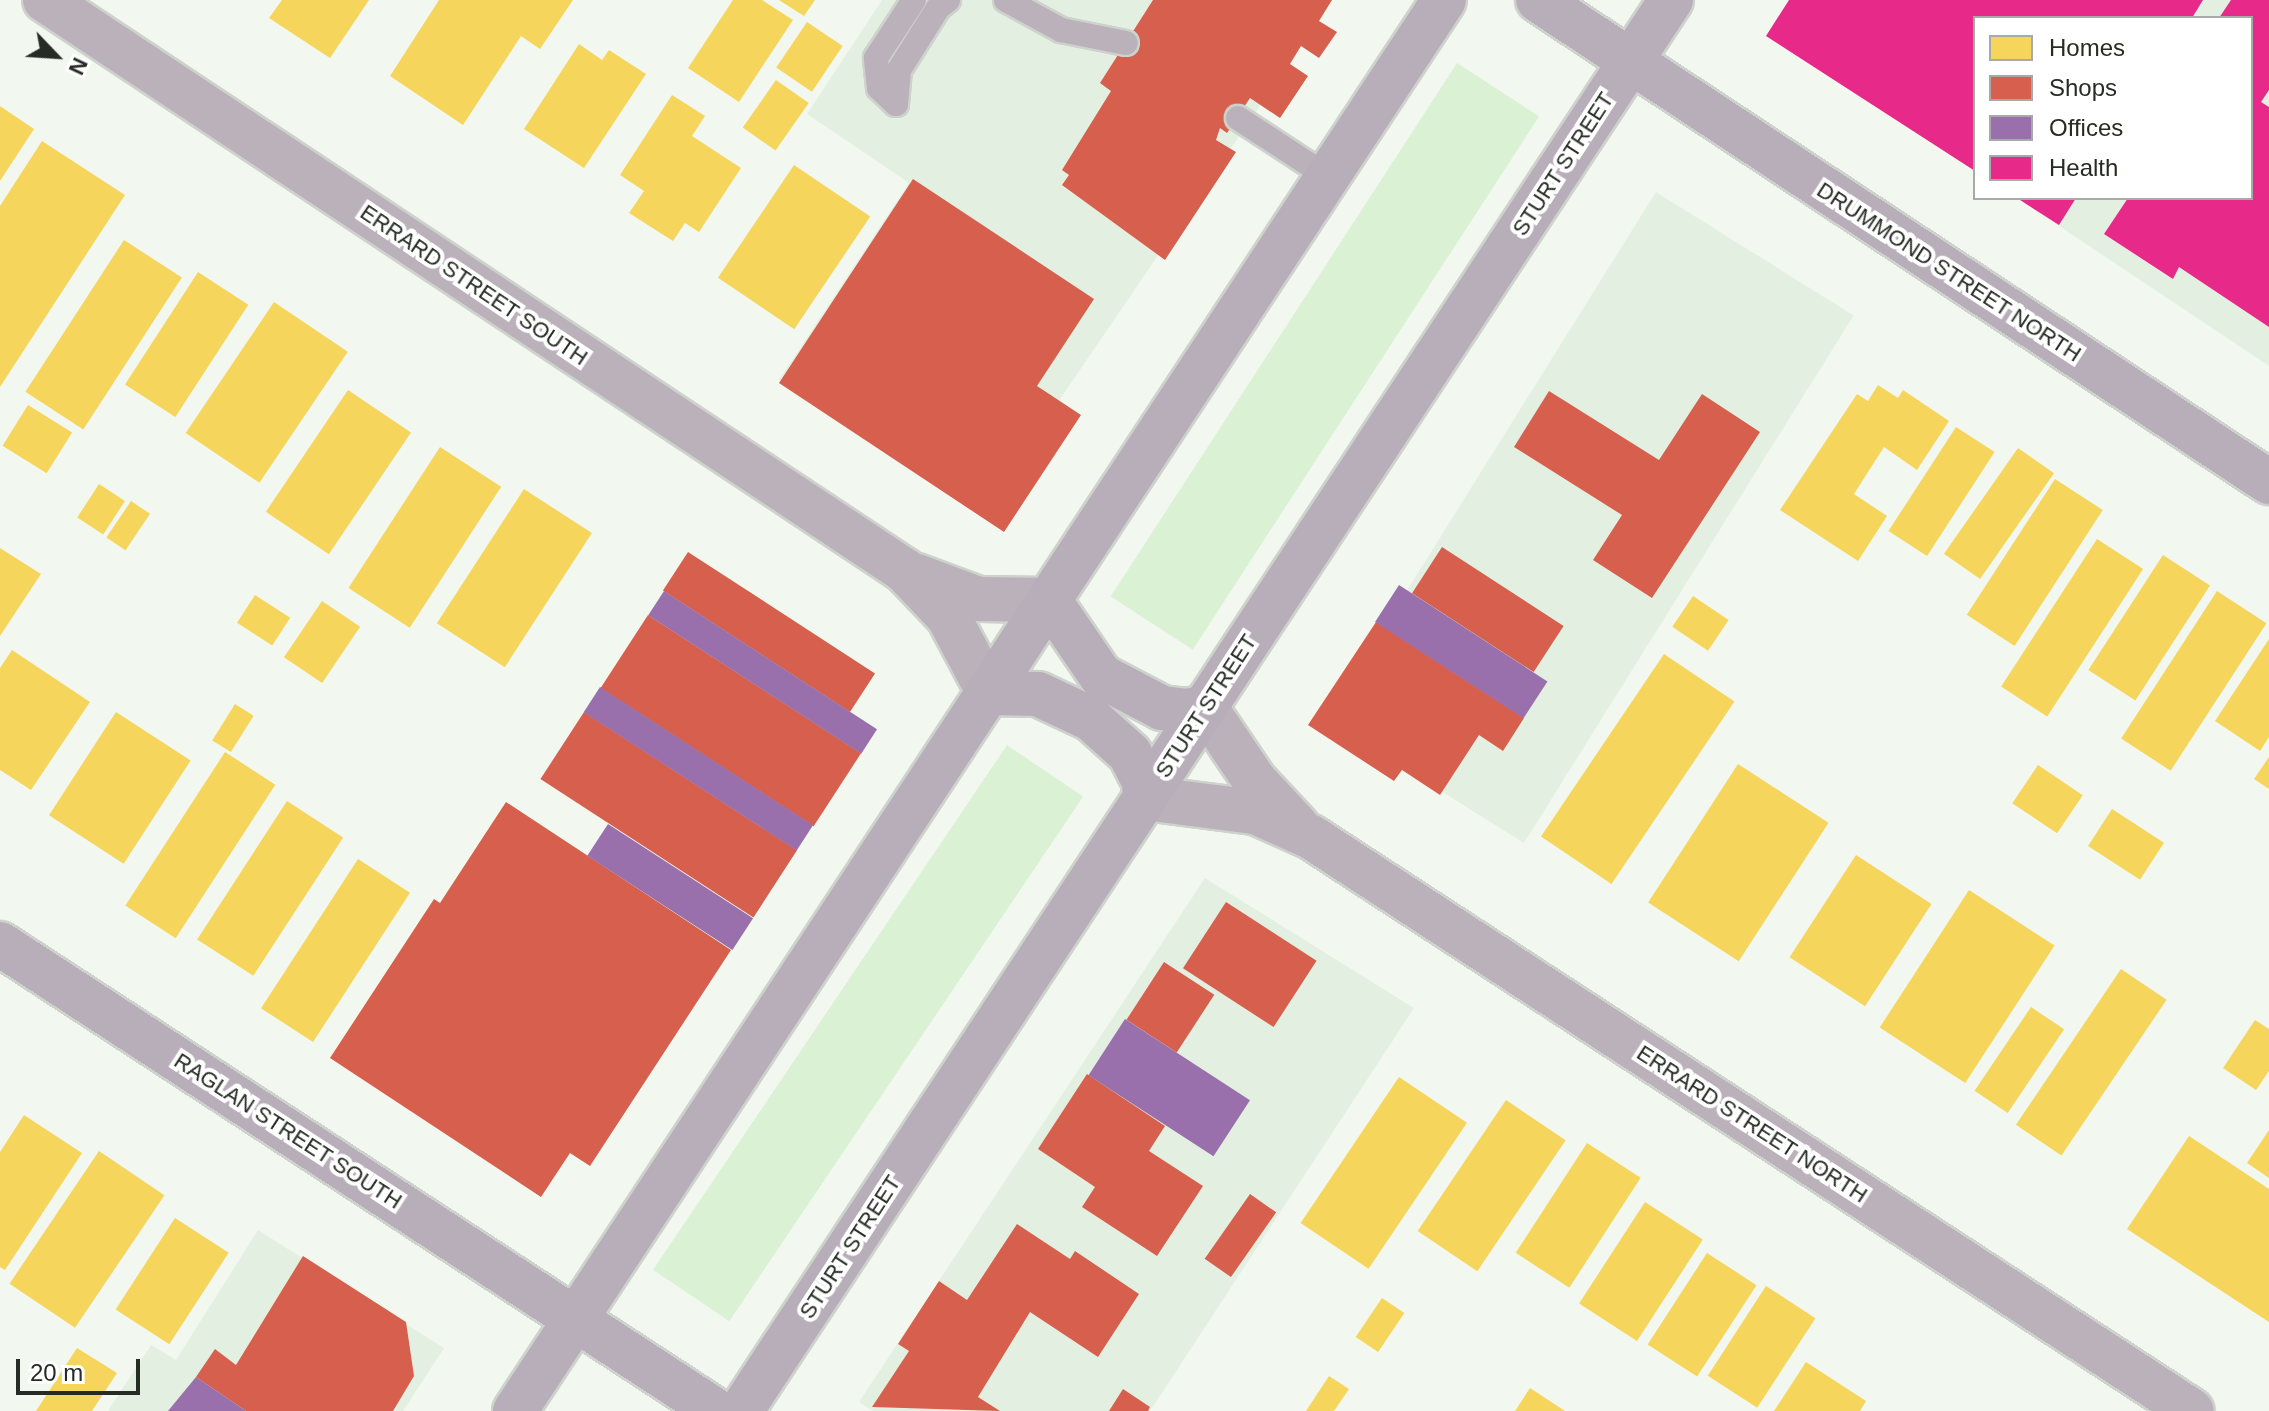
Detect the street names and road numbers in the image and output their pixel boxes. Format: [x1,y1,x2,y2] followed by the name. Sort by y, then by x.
[1507,87,1619,241] street label: STURT STREET
[1812,177,2086,367] street label: DRUMMOND STREET NORTH
[355,199,593,371] street label: ERRARD STREET SOUTH
[1150,629,1262,783] street label: STURT STREET
[1632,1039,1872,1209] street label: ERRARD STREET NORTH
[169,1047,407,1215] street label: RAGLAN STREET SOUTH
[794,1170,906,1324] street label: STURT STREET

